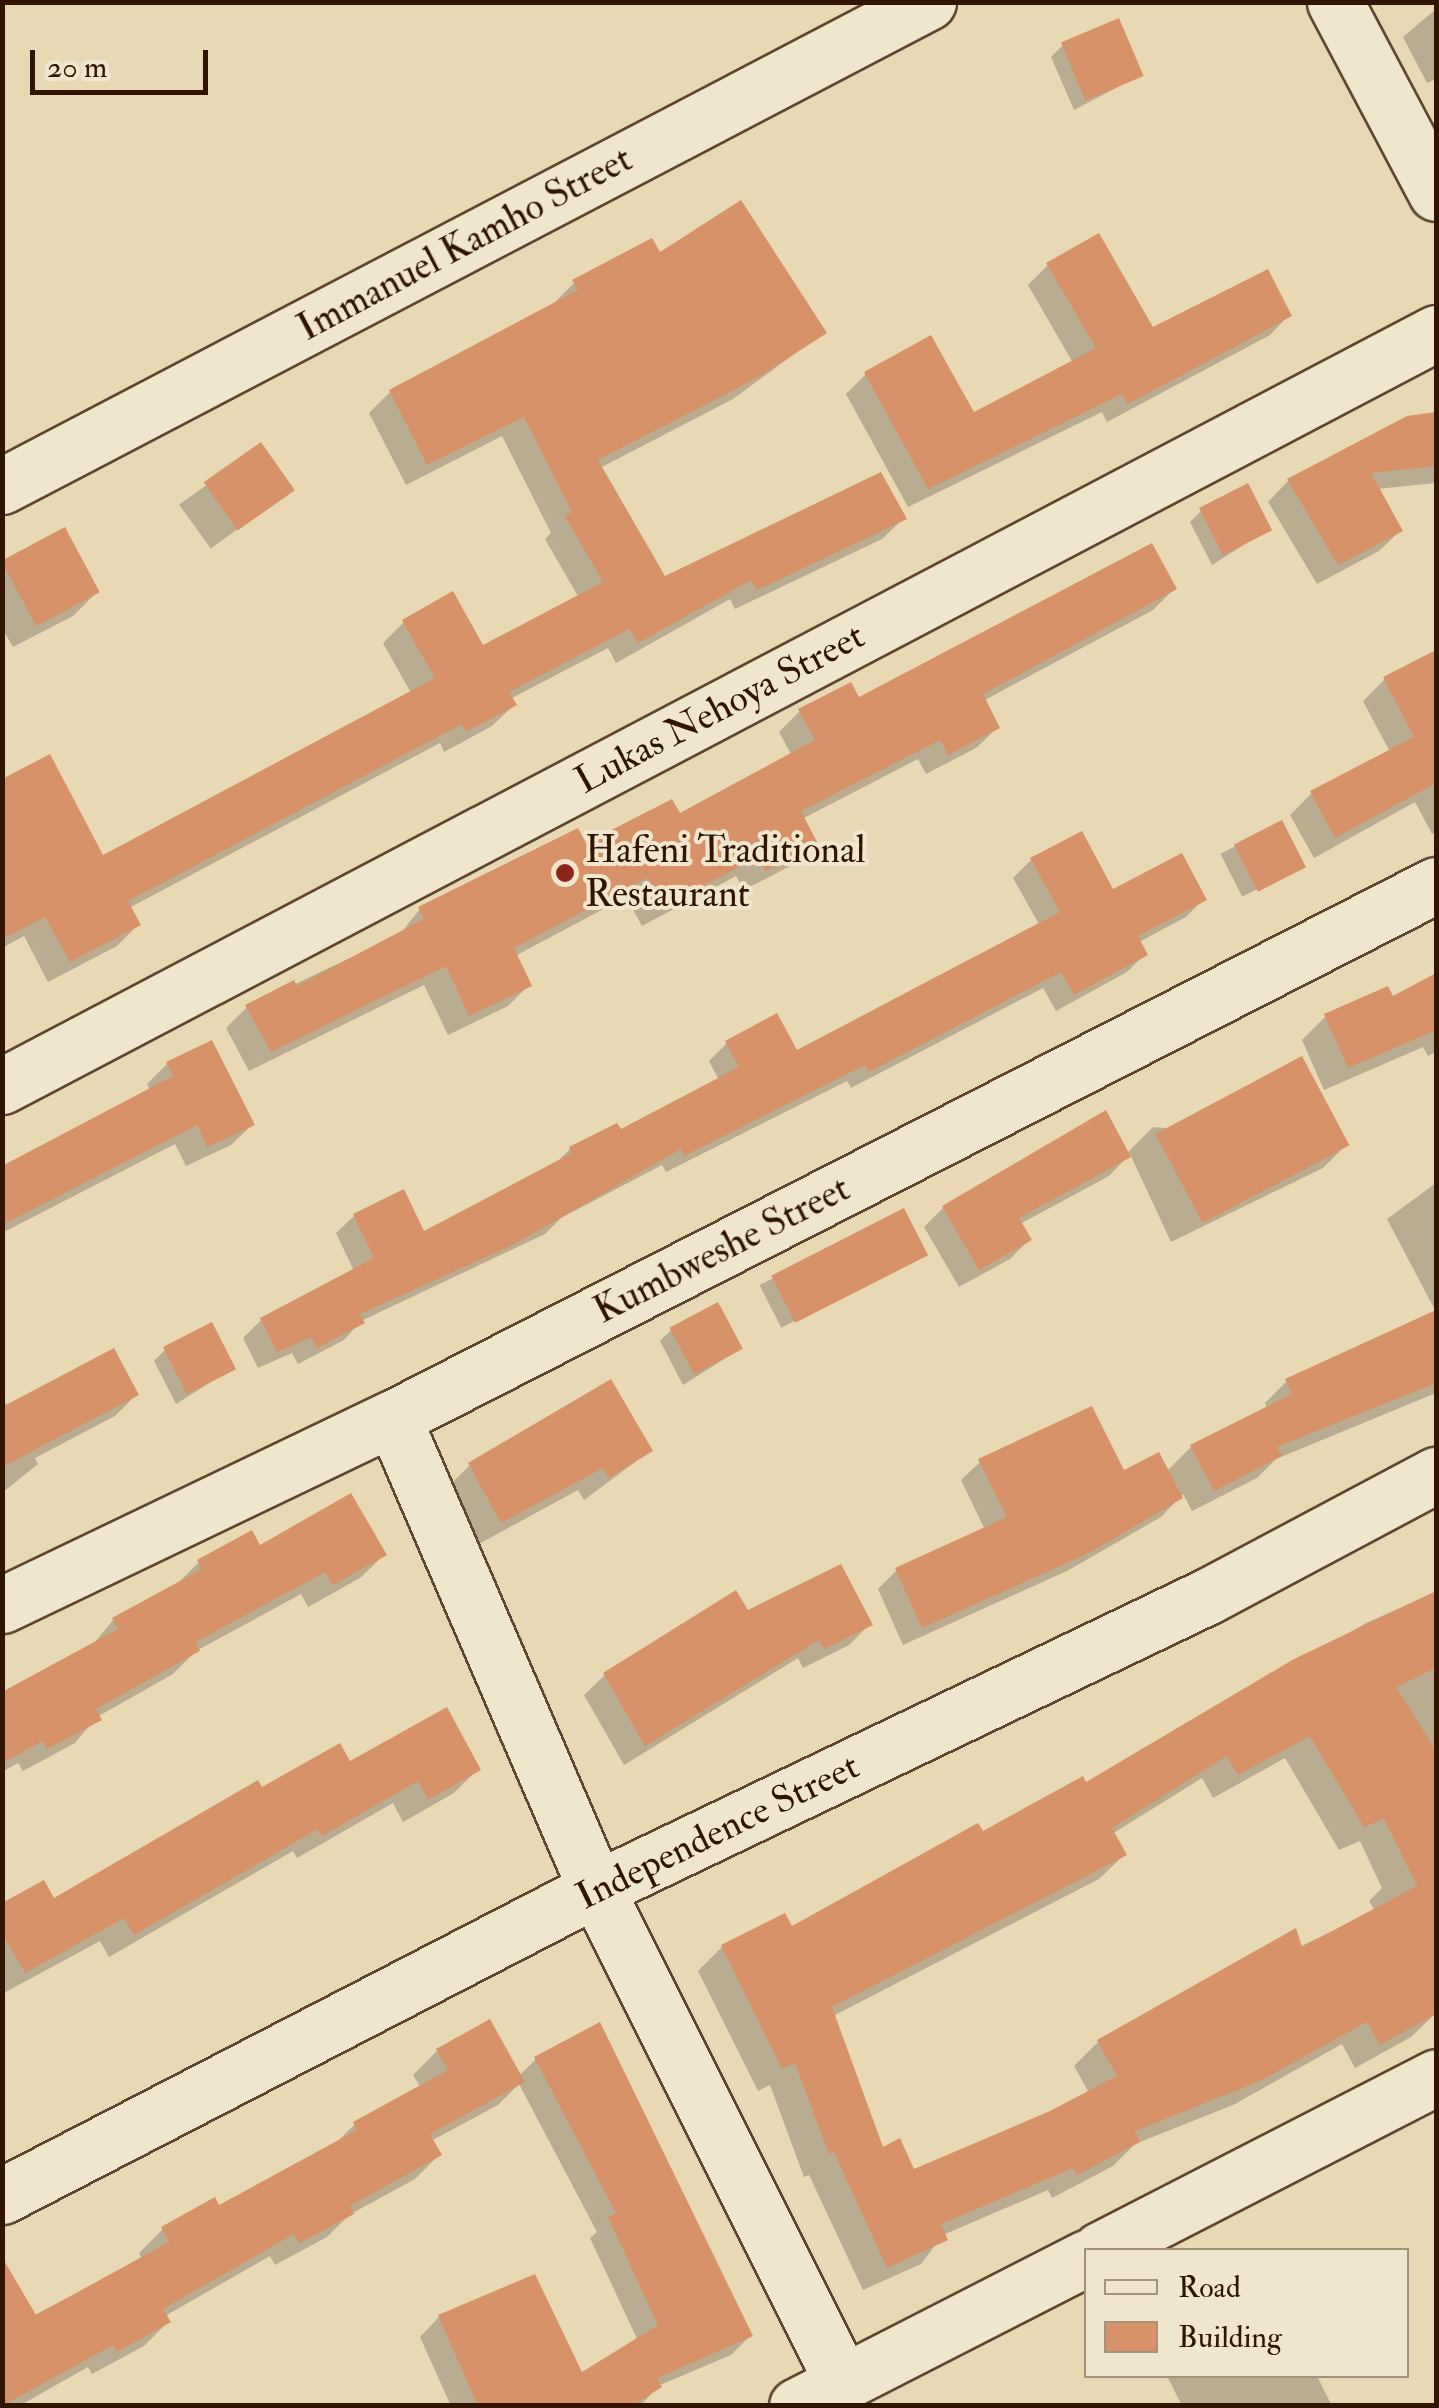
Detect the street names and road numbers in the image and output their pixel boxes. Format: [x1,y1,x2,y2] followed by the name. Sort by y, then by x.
[290,137,640,351] street label: Immanuel Kamho Street
[568,614,872,804] street label: Lukas Nehoya Street
[587,1166,857,1334] street label: Kumbweshe Street
[569,1744,867,1920] street label: Independence Street

